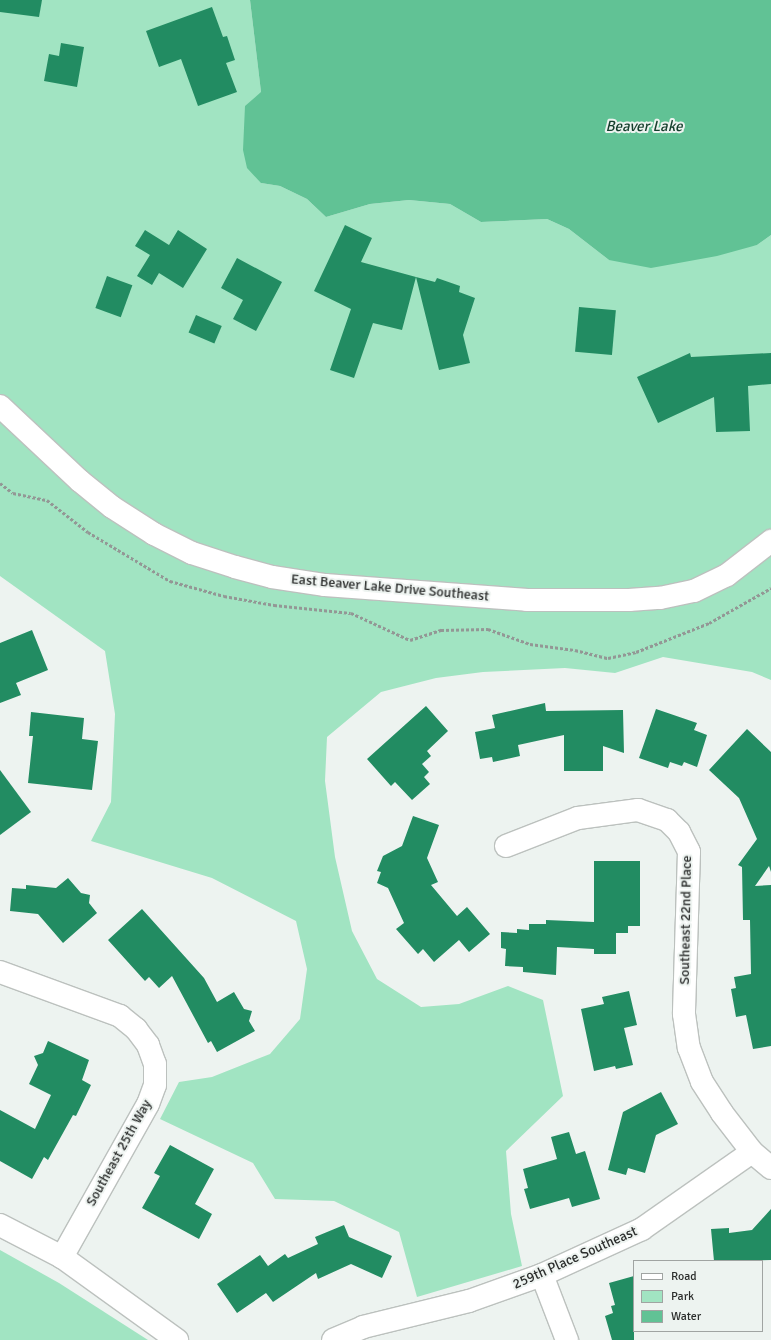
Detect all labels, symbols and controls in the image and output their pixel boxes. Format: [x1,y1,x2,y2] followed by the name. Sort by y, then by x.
[606,118,682,136] water label: Beaver Lake
[290,571,490,605] street label: East Beaver Lake Drive Southeast
[676,855,696,985] street label: Southeast 22nd Place
[83,1097,155,1209] street label: Southeast 25th Way
[510,1223,640,1293] street label: 259th Place Southeast
[633,1260,763,1332] legend
[671,1269,697,1284] text: Road
[671,1289,694,1304] text: Park
[671,1309,701,1324] text: Water

